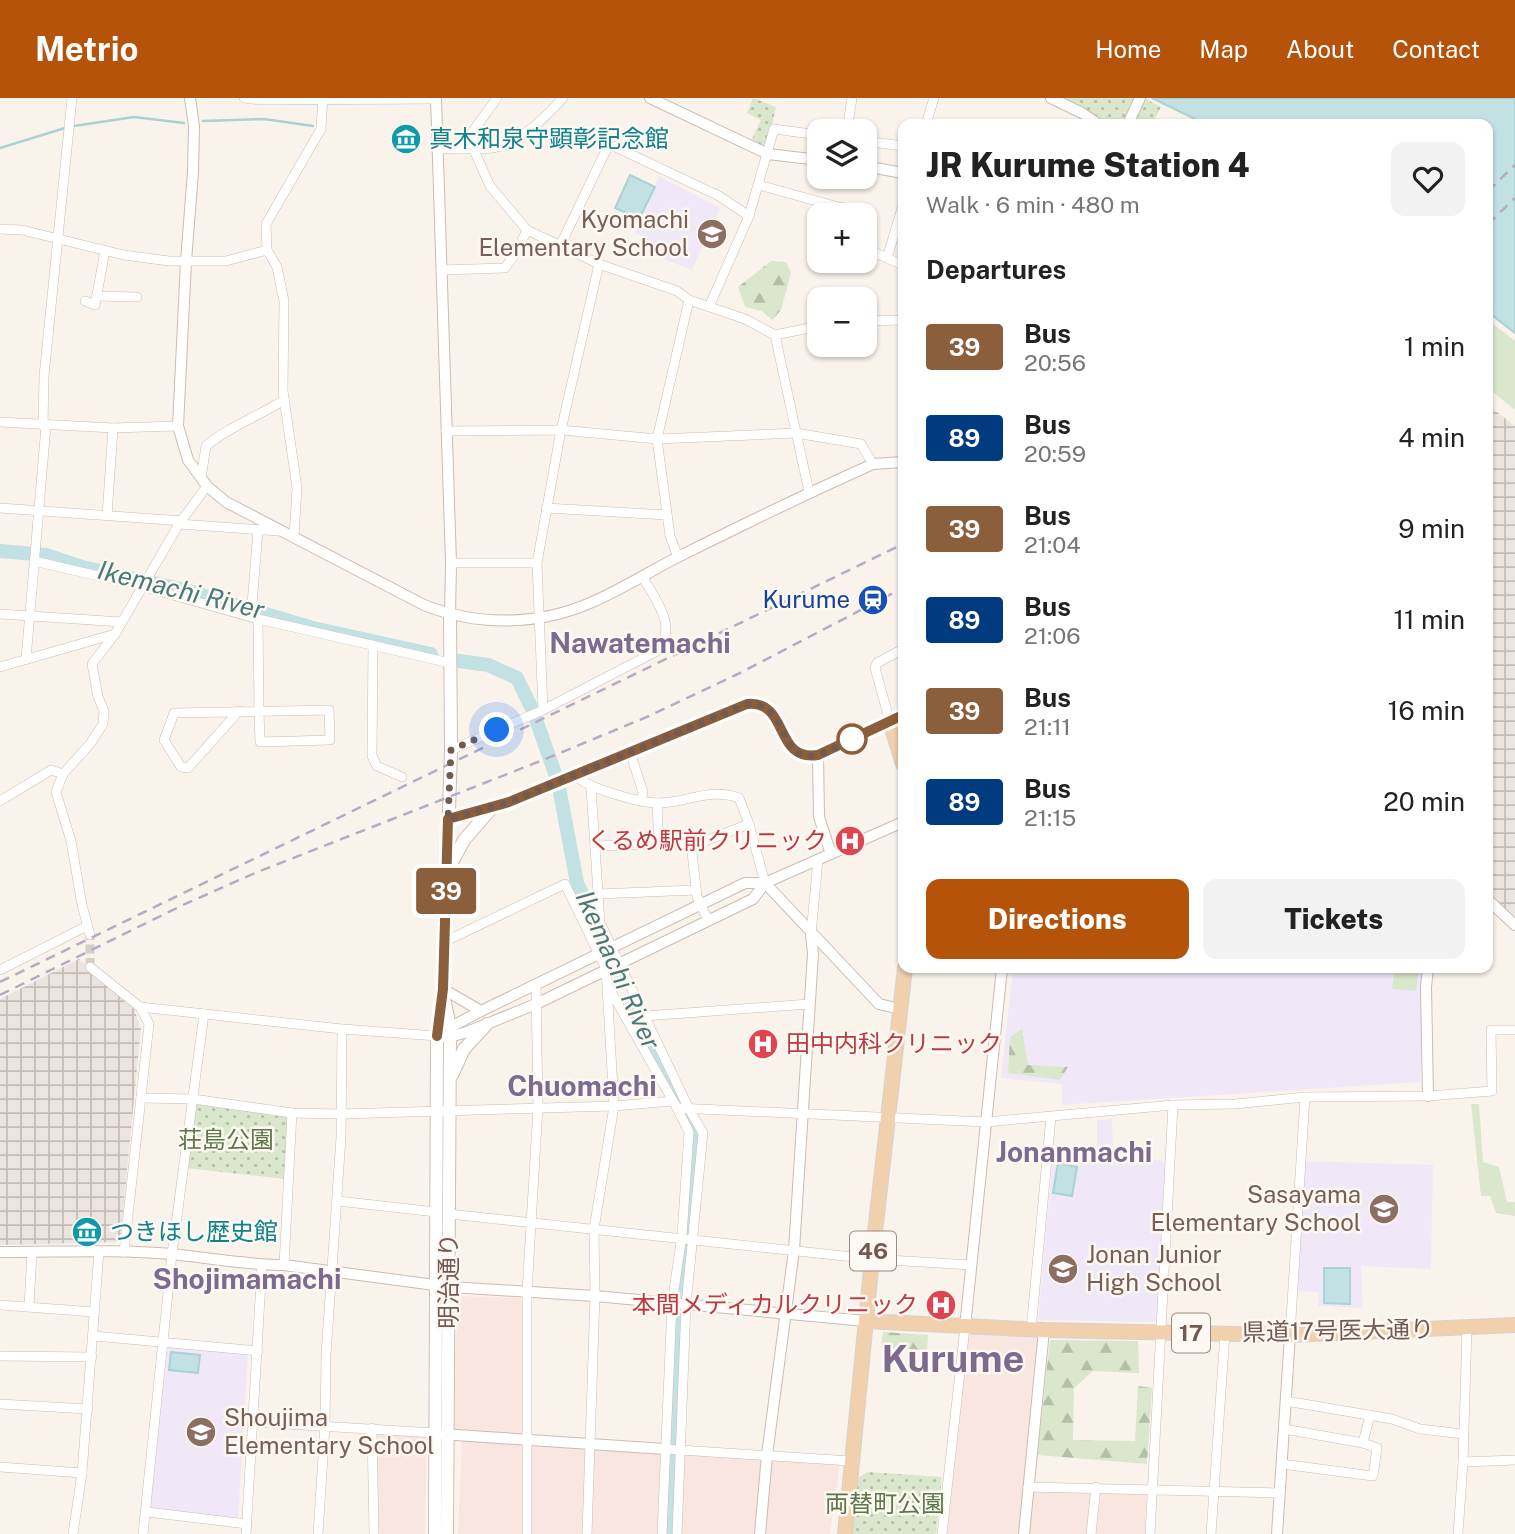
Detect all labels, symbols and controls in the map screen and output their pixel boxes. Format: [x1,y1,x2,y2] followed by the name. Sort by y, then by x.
[35,30,138,68] text: Metrio
[1095,35,1161,63] text: Home
[1199,35,1248,63] text: Map
[1286,35,1354,63] text: About
[1392,35,1480,63] text: Contact
[807,119,877,357] map controls
[807,119,877,189] button: layers
[389,122,423,156] museum icon: 真木和泉守顕彰記念館
[429,124,669,152] place label: 真木和泉守顕彰記念館
[1391,142,1465,216] button: heart
[926,146,1250,184] text: JR Kurume Station 4
[926,191,1140,218] text: Walk · 6 min · 480 m
[807,203,877,273] button: +
[478,205,689,261] place label: Kyomachi Elementary School
[695,217,729,251] school or university icon: Kyomachi Elementary School
[926,254,1066,285] text: Departures
[807,287,877,357] button: −
[1024,318,1071,349] text: Bus
[1404,331,1465,362] text: 1 min
[949,333,980,361] text: 39
[1024,349,1086,376] text: 20:56
[1024,409,1071,440] text: Bus
[1398,422,1465,453] text: 4 min
[949,424,980,452] text: 89
[1024,440,1086,467] text: 20:59
[1024,500,1071,531] text: Bus
[1398,513,1465,544] text: 9 min
[949,515,980,543] text: 39
[1024,531,1081,558] text: 21:04
[95,554,268,625] water label: Ikemachi River
[856,583,890,617] station icon: Kurume
[762,585,850,613] place label: Kurume
[1024,591,1071,622] text: Bus
[1393,604,1465,635] text: 11 min
[949,606,980,634] text: 89
[1024,622,1081,649] text: 21:06
[549,626,731,659] district label: Nawatemachi
[1024,682,1071,713] text: Bus
[1388,695,1465,726] text: 16 min
[949,697,980,725] text: 39
[479,712,514,747] your location
[1024,713,1071,740] text: 21:11
[837,724,867,754] unlabelled marker
[1024,773,1071,804] text: Bus
[1383,786,1465,817] text: 20 min
[949,788,980,816] text: 89
[1024,804,1076,831] text: 21:15
[833,824,867,858] hospital icon: くるめ駅前クリニック
[587,826,827,854] place label: くるめ駅前クリニック
[414,868,478,914] line badge: 39
[430,877,462,905] text: 39
[926,879,1189,959] button: Directions
[1203,879,1465,959] button: Tickets
[570,886,667,1054] water label: Ikemachi River
[746,1027,780,1061] hospital icon: 田中内科クリニック
[786,1029,1002,1057] place label: 田中内科クリニック
[507,1069,657,1102] district label: Chuomachi
[178,1125,274,1153] park label: 荘島公園
[996,1135,1152,1168] district label: Jonanmachi
[1150,1180,1361,1236] place label: Sasayama Elementary School
[1367,1192,1401,1226] school or university icon: Sasayama Elementary School
[70,1215,104,1249] museum icon: つきほし歴史館
[110,1217,278,1245] place label: つきほし歴史館
[850,1232,896,1270] road number: 46
[434,1233,462,1329] street label: 明治通り
[1086,1240,1222,1296] place label: Jonan Junior High School
[1046,1252,1080,1286] school or university icon: Jonan Junior High School
[153,1262,341,1295] district label: Shojimamachi
[924,1288,958,1322] hospital icon: 本間メディカルクリニック
[632,1290,918,1318] place label: 本間メディカルクリニック
[1172,1314,1210,1352] road number: 17
[1242,1314,1434,1346] street label: 県道17号医大通り
[882,1336,1024,1381] district label: Kurume
[224,1403,435,1459] place label: Shoujima Elementary School
[184,1415,218,1449] school or university icon: Shoujima Elementary School
[825,1489,945,1517] park label: 両替町公園

